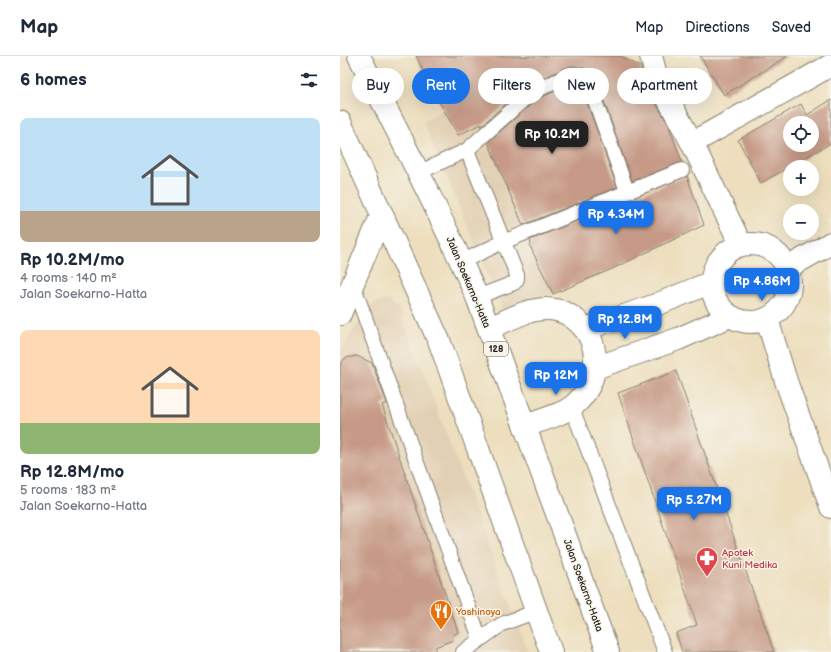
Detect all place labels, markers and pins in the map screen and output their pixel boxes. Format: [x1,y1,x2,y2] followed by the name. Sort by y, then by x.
[511,121,593,155] pin: Rp 10.2M
[575,201,657,235] pin: Rp 4.34M
[721,268,803,302] pin: Rp 4.86M
[584,306,666,340] pin: Rp 12.8M
[523,362,589,396] pin: Rp 12M
[653,487,735,521] pin: Rp 5.27M
[694,545,720,578] pharmacy icon: Apotek Kuni Medika
[722,547,778,571] place label: Apotek Kuni Medika
[428,598,454,631] restaurant icon: Yoshinoya
[455,606,501,618] place label: Yoshinoya

